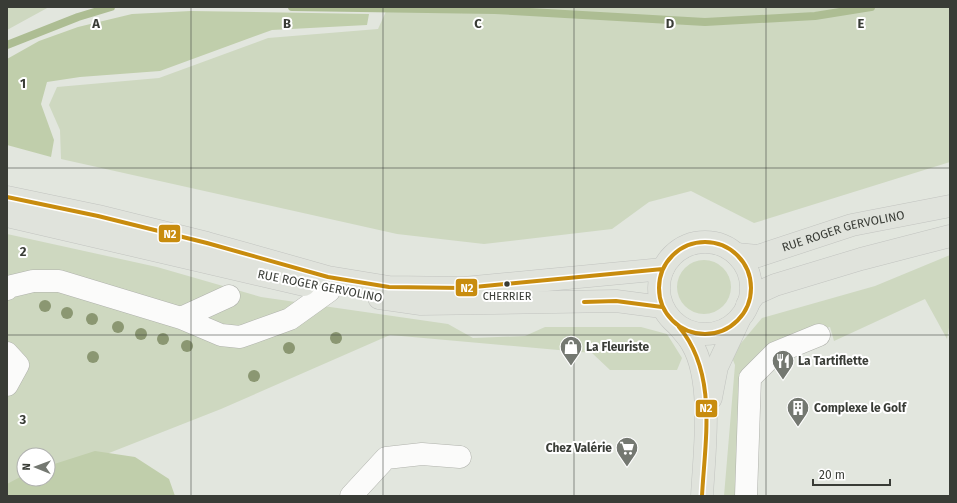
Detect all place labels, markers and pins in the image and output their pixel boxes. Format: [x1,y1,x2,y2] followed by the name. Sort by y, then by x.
[502,279,512,289] marker: CHERRIER
[483,290,532,303] place label: CHERRIER
[558,334,584,367] shop icon: La Fleuriste
[586,340,650,354] place label: La Fleuriste
[770,348,796,381] restaurant icon: La Tartiflette
[798,354,869,368] place label: La Tartiflette
[785,395,811,428] building icon: Complexe le Golf
[814,401,908,415] place label: Complexe le Golf
[614,435,640,468] supermarket icon: Chez Valérie
[546,441,612,455] place label: Chez Valérie

